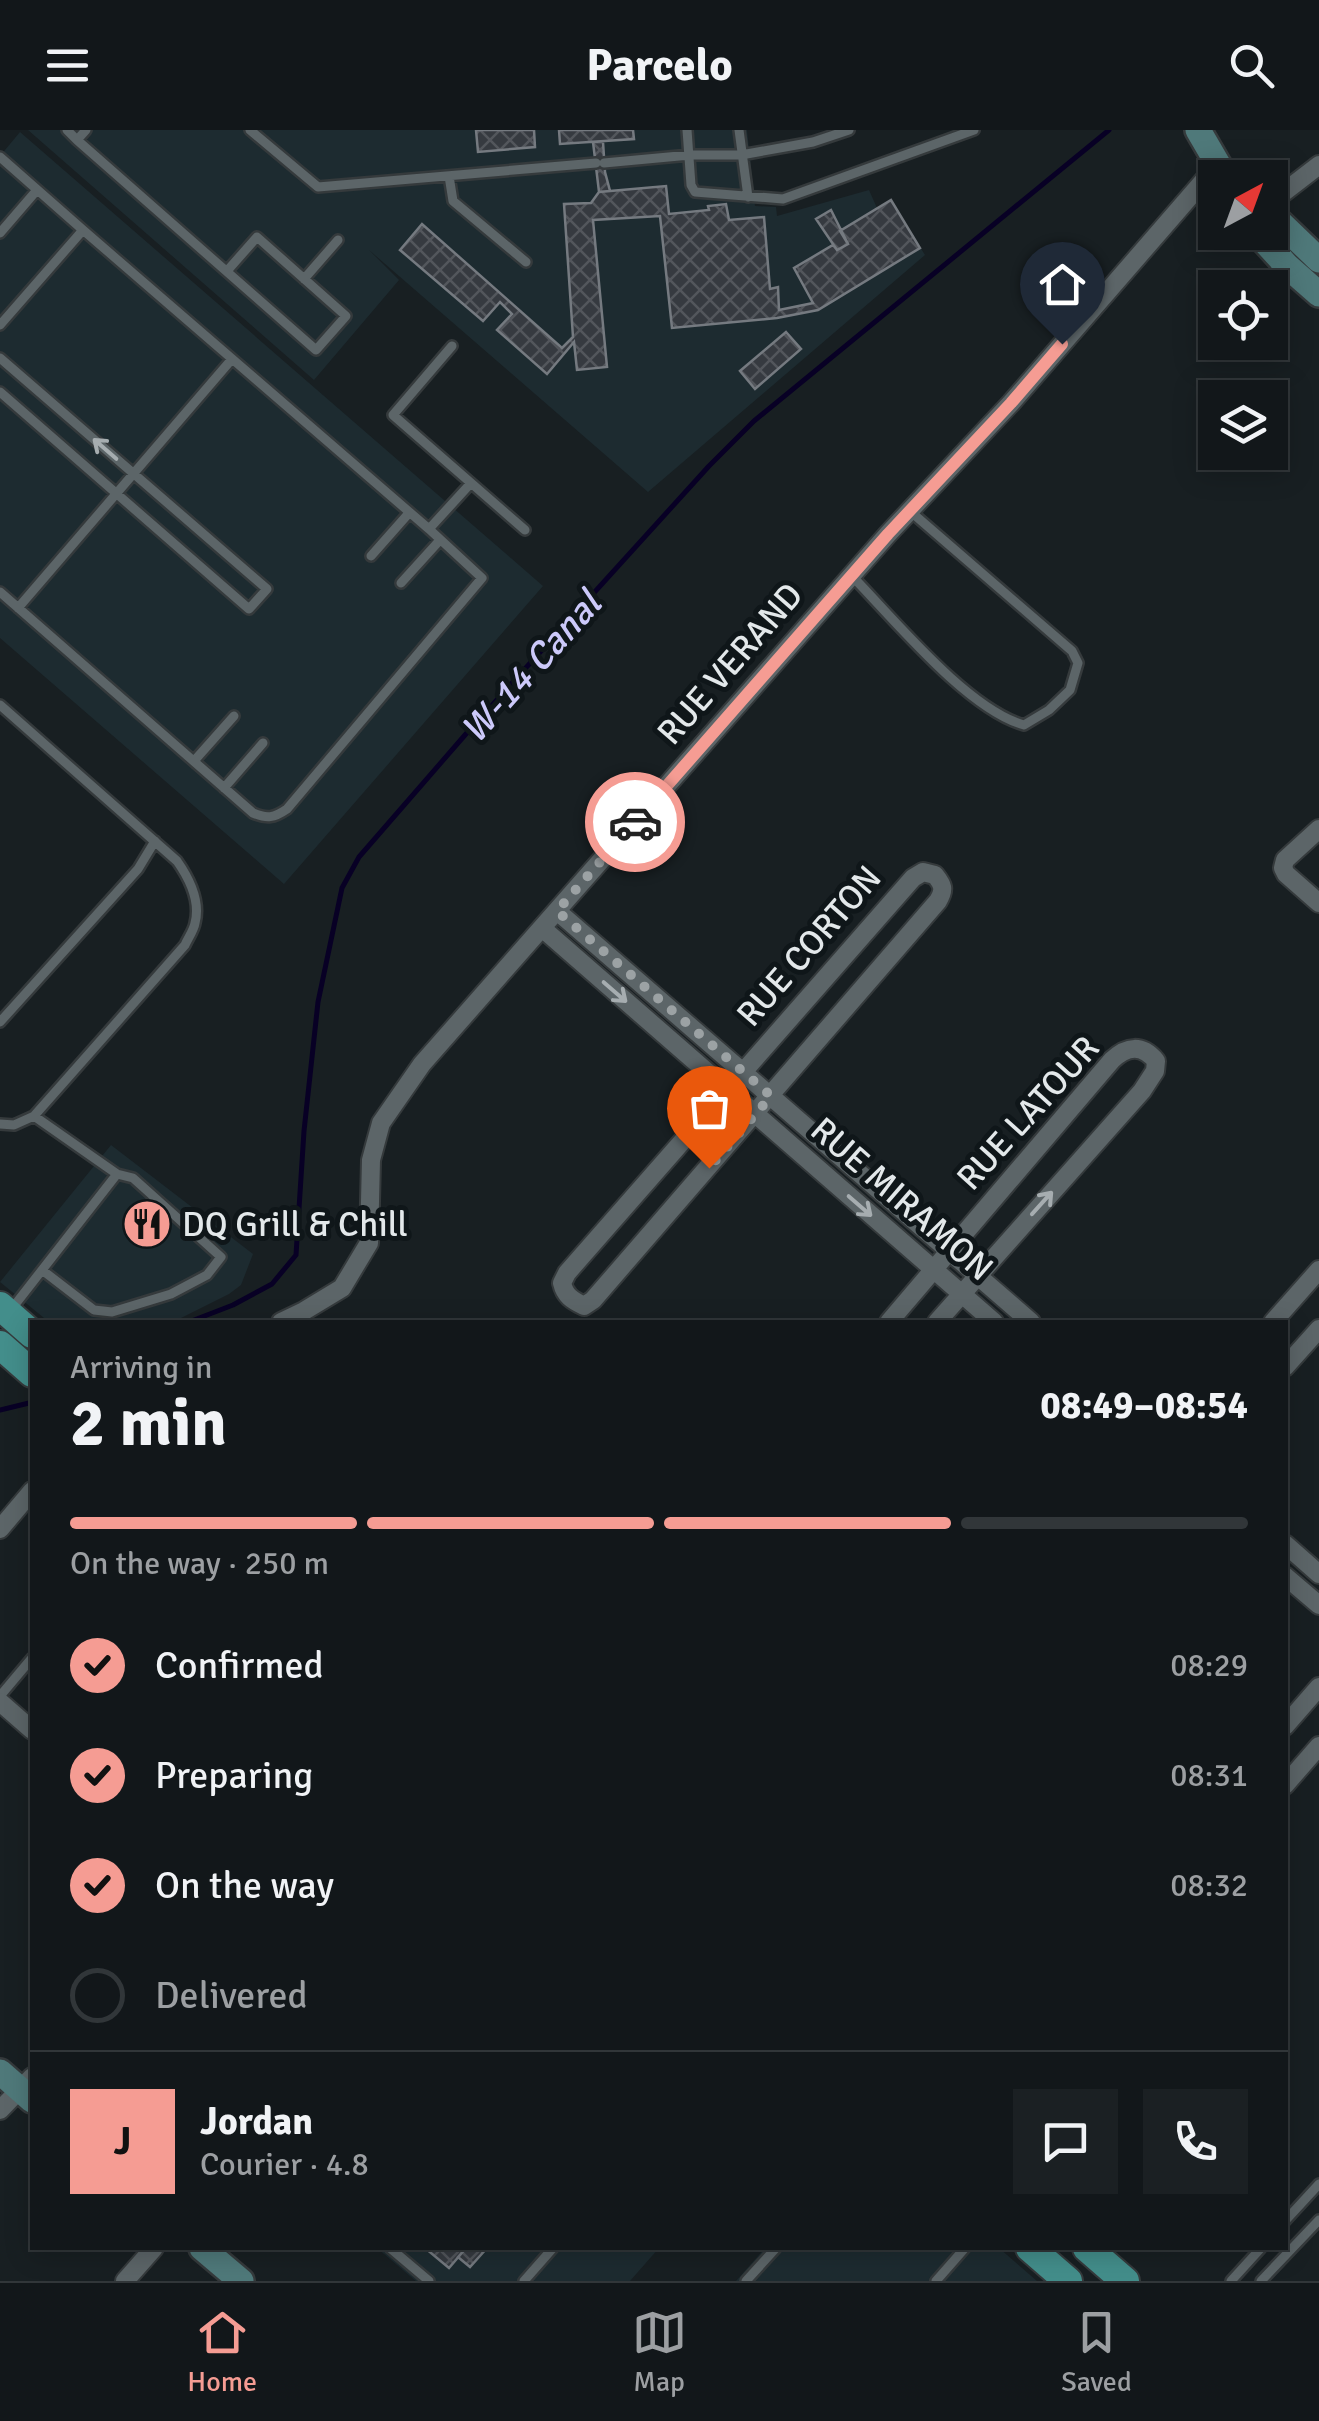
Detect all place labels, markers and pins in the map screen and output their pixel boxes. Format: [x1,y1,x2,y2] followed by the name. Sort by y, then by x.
[1020,242,1105,345] pin
[667,1066,752,1169] pin
[121,1198,173,1250] restaurant icon: DQ Grill & Chill
[182,1203,408,1246] place label: DQ Grill & Chill

